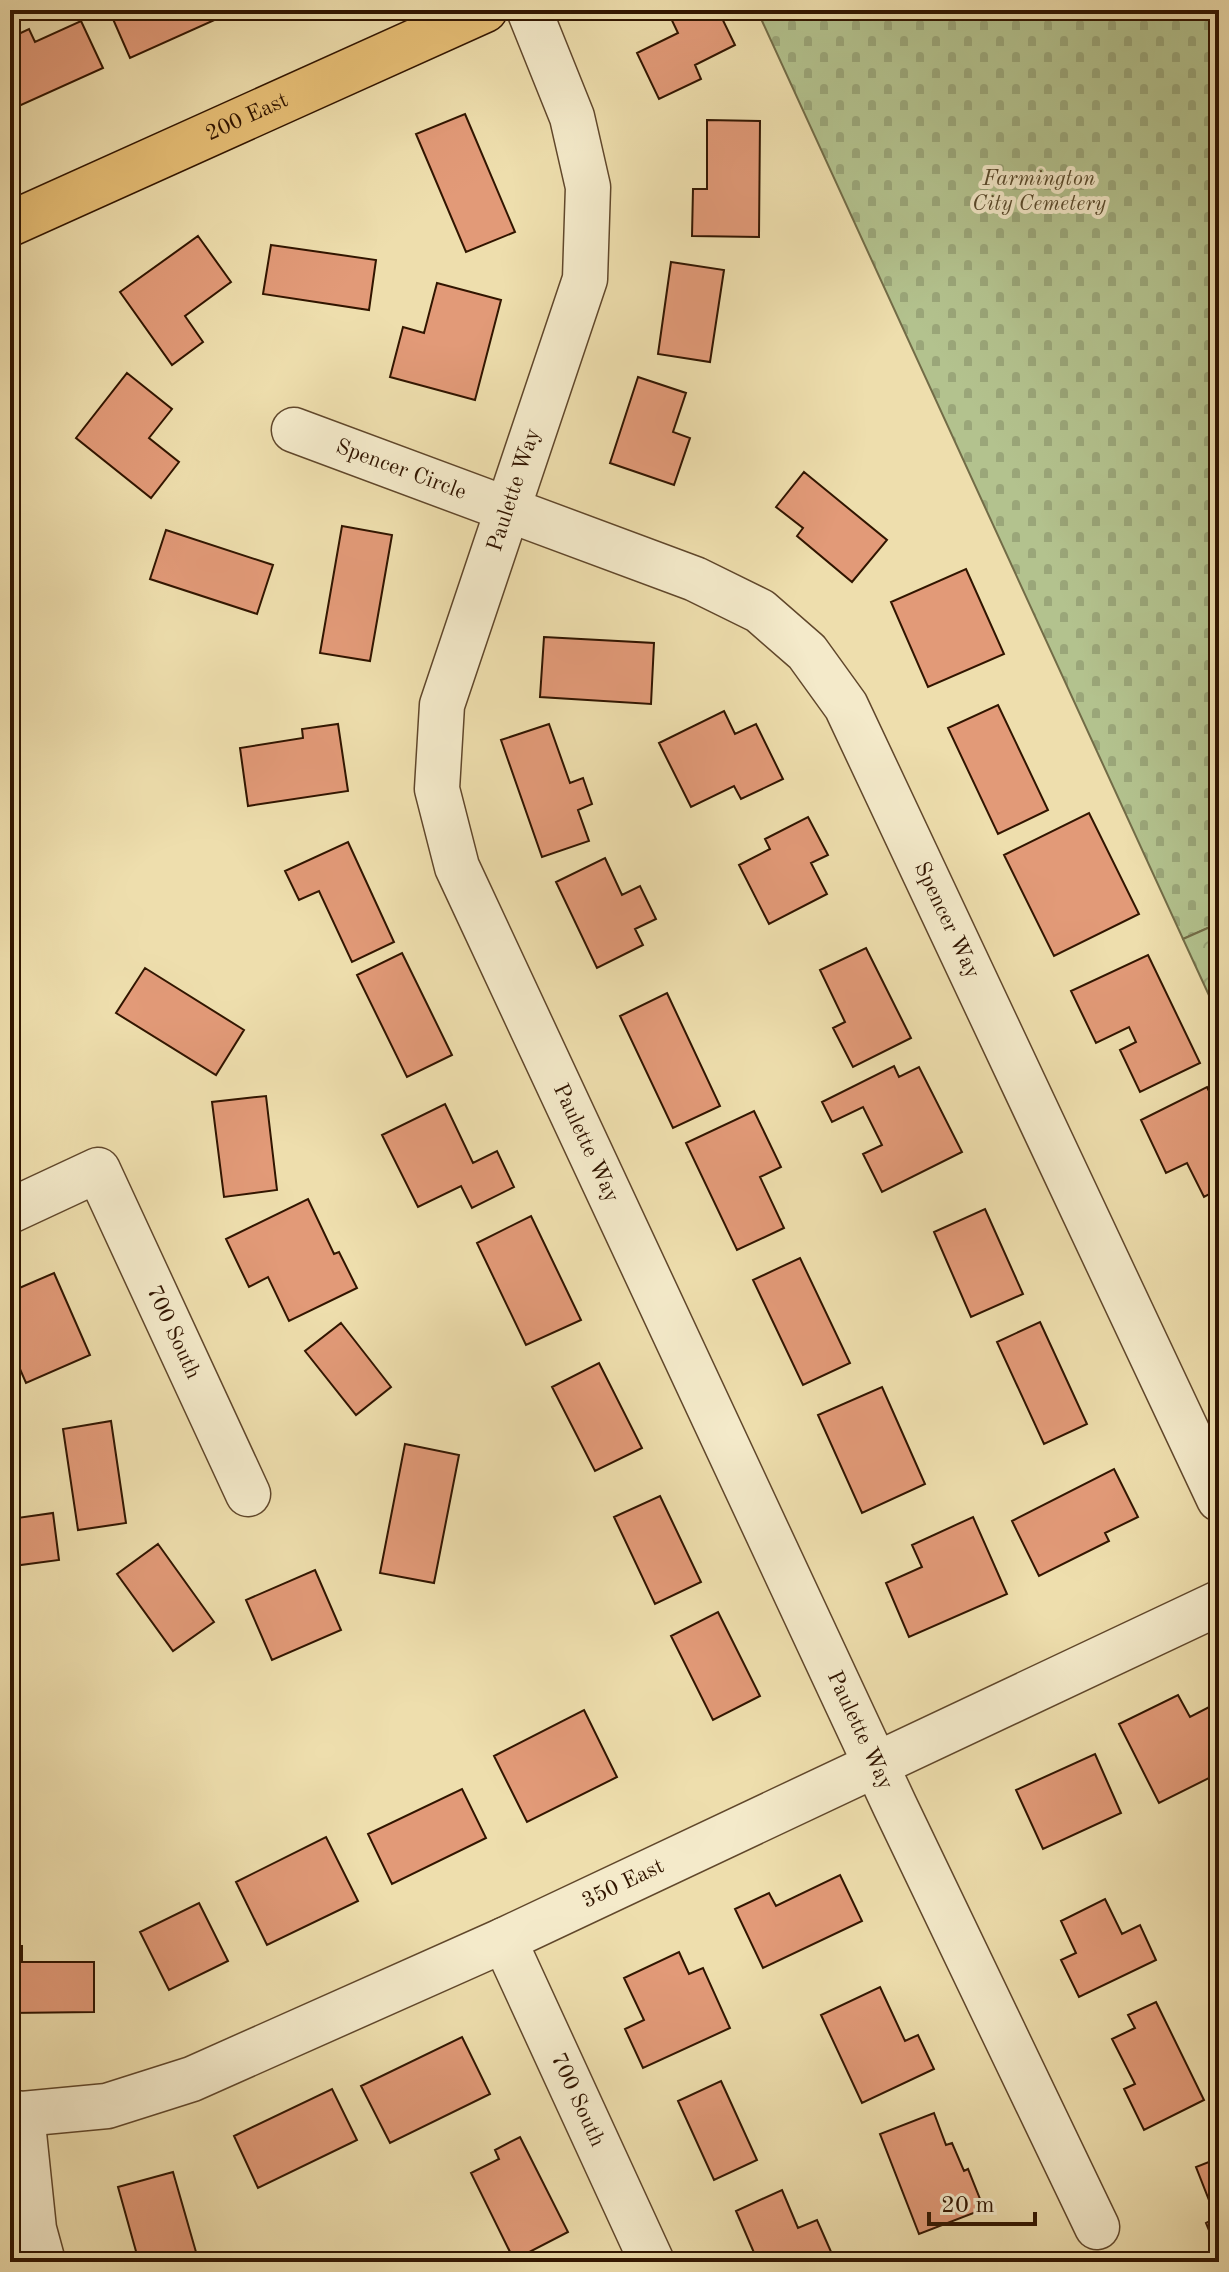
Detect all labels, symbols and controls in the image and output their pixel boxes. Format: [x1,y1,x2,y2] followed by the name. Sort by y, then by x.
[203,89,292,145] street label: 200 East
[972,168,1107,215] park label: Farmington City Cemetery
[484,425,544,554] street label: Paulette Way
[333,435,469,504] street label: Spencer Circle
[910,859,984,982] street label: Spencer Way
[549,1080,623,1206] street label: Paulette Way
[142,1282,204,1383] street label: 700 South
[823,1668,897,1794] street label: Paulette Way
[579,1855,668,1913] street label: 350 East
[547,2050,608,2150] street label: 700 South
[929,2176,1035,2226] scale bar
[941,2194,995,2218] text: 20 m

